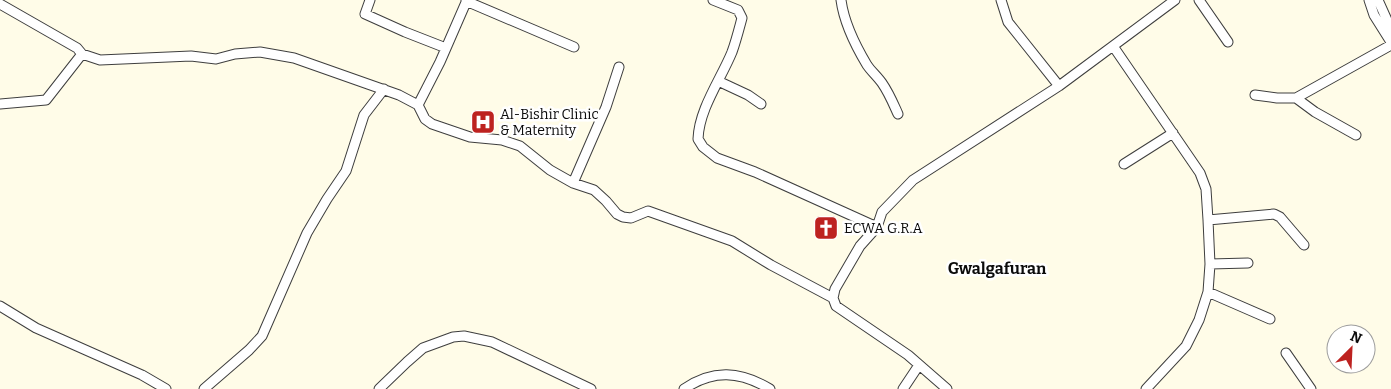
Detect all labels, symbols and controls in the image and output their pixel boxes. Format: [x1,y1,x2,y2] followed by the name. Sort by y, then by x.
[500,106,599,139] place label: Al-Bishir Clinic & Maternity
[470,109,496,135] hospital icon: Al-Bishir Clinic & Maternity
[813,215,839,241] church icon: ECWA G.R.A
[844,220,923,237] place label: ECWA G.R.A
[948,259,1047,278] district label: Gwalgafuran
[1326,324,1376,374] north arrow
[1348,328,1365,348] text: N

